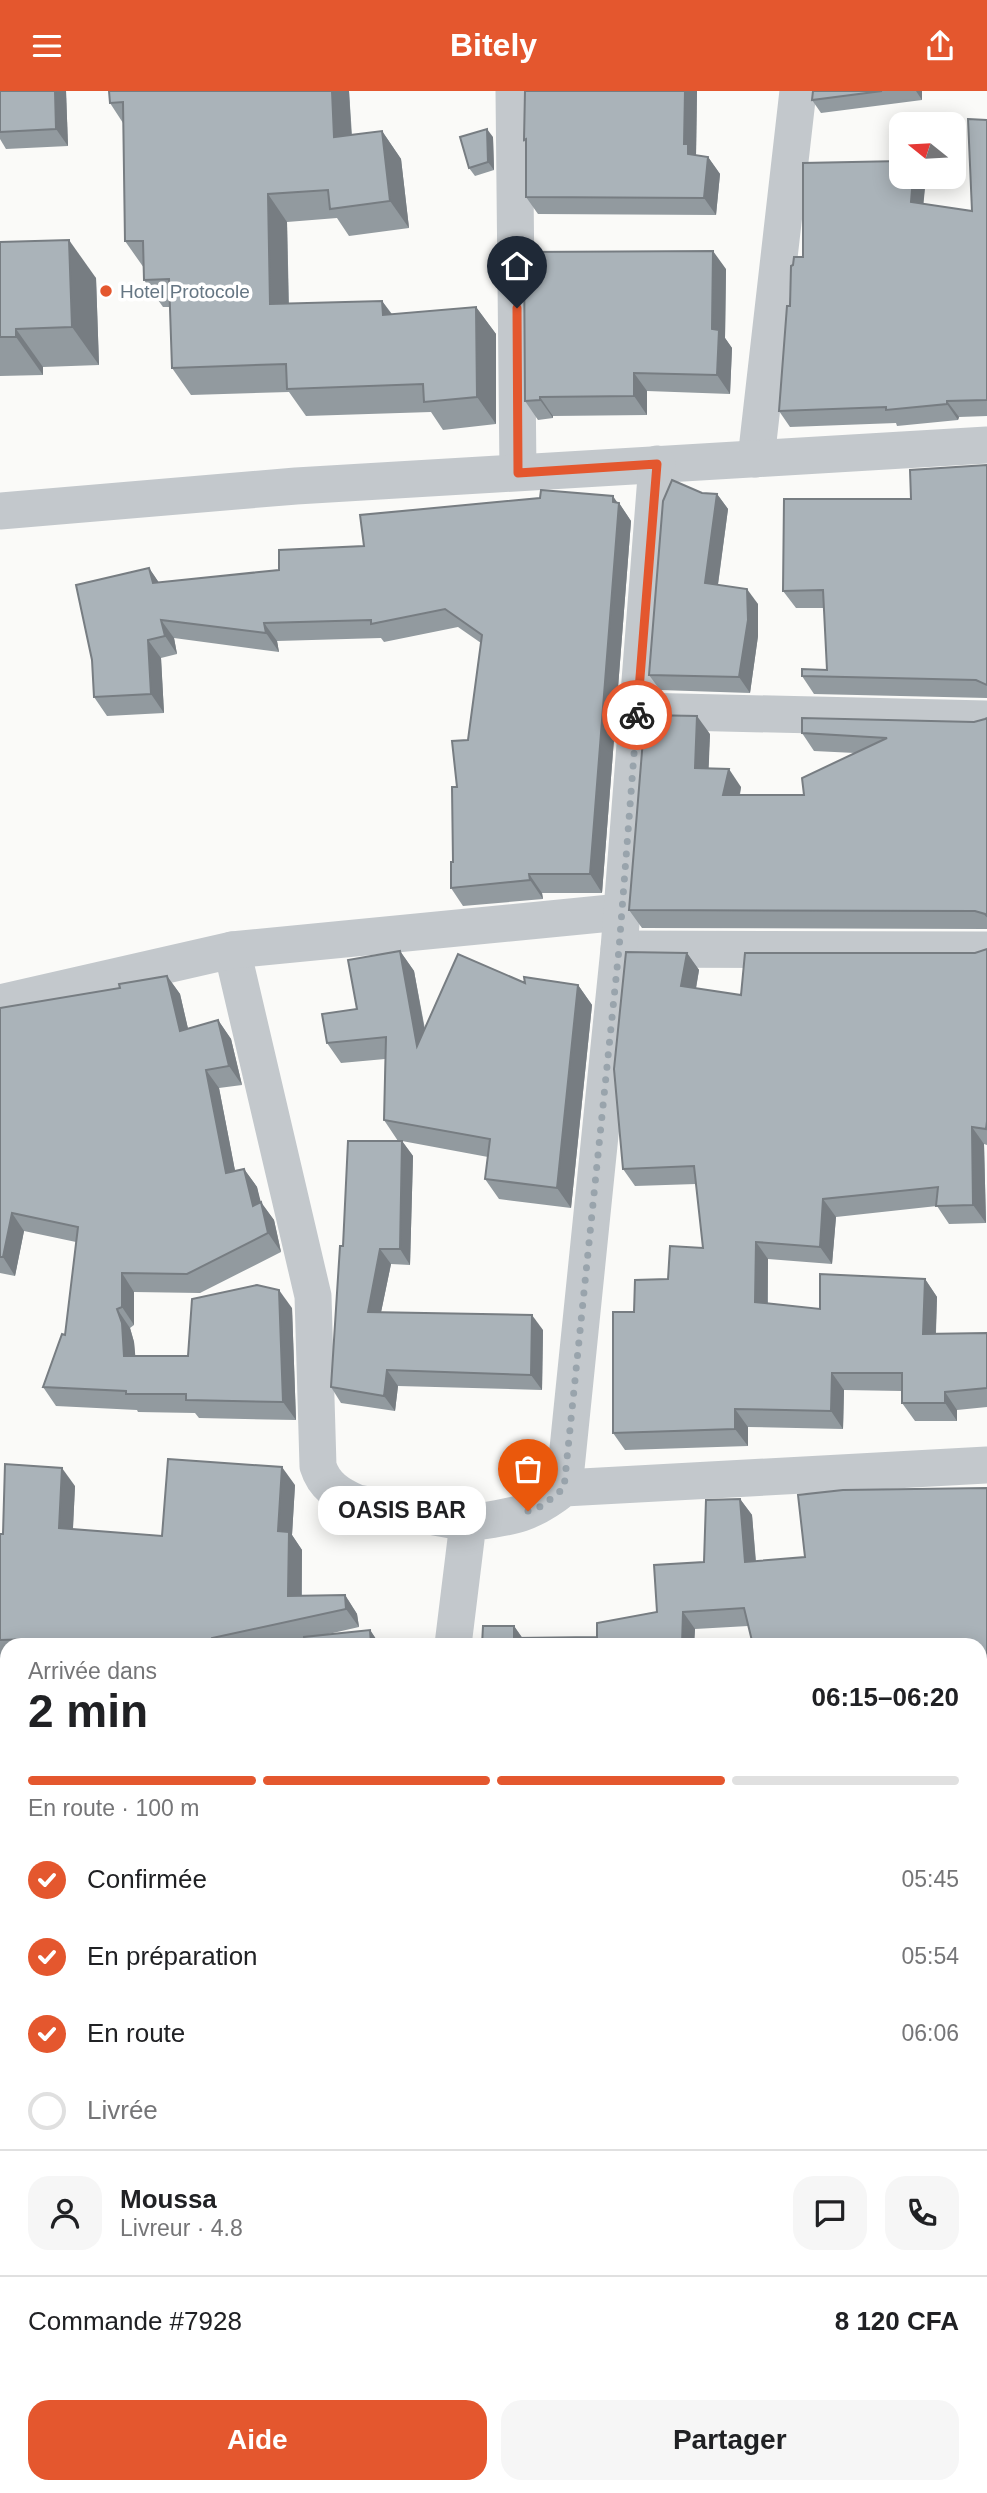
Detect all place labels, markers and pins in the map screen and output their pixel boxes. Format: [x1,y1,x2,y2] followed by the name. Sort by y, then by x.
[487,236,547,308] pin
[120,281,250,302] place label: Hotel Protocole
[98,283,114,299] marker: Hotel Protocole
[498,1439,558,1511] pin
[318,1487,486,1535] callout: OASIS BAR

